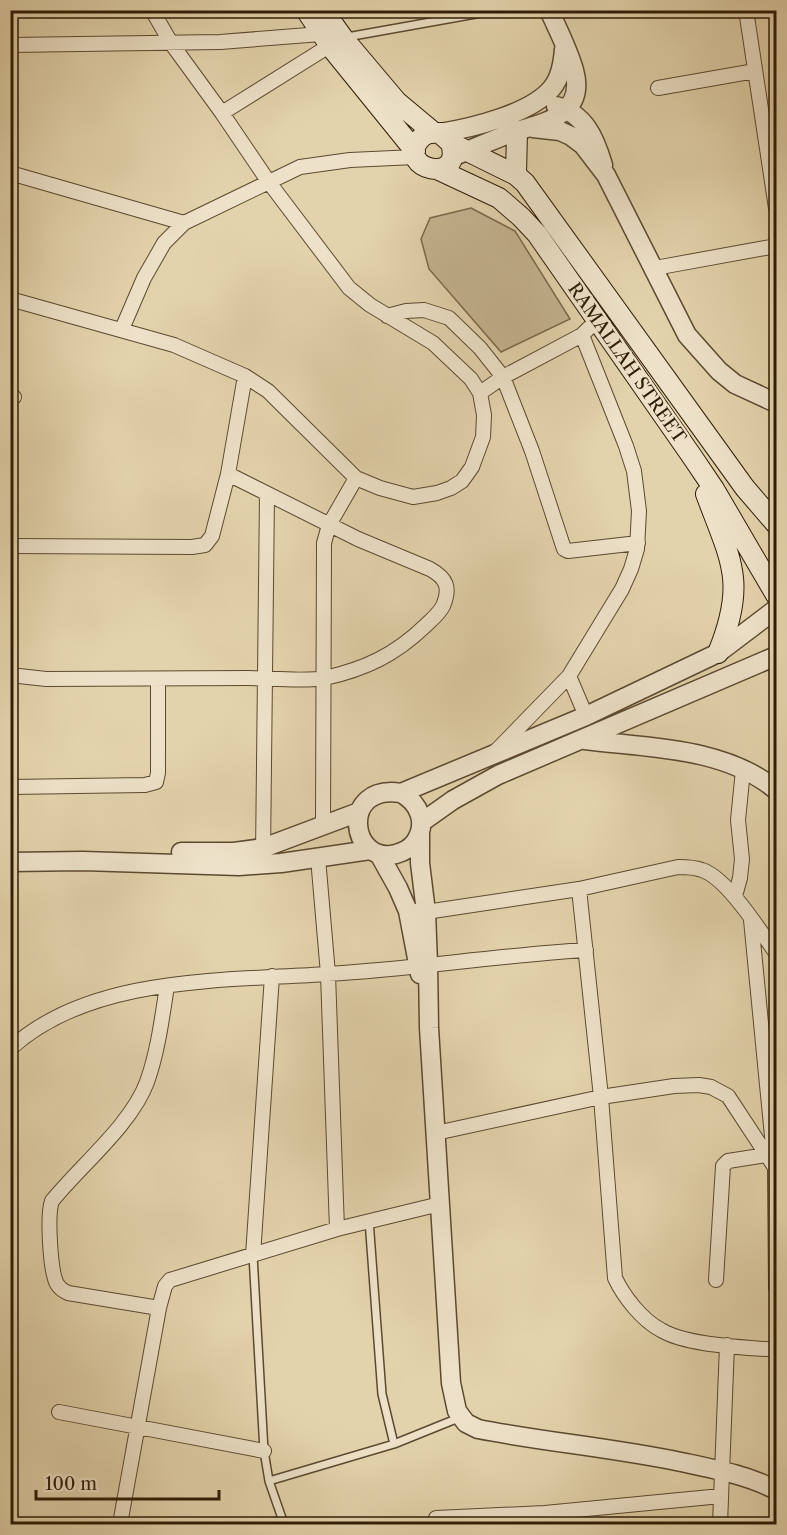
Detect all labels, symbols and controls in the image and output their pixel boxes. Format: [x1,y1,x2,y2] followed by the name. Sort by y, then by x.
[563,279,691,448] street label: RAMALLAH STREET
[36,1463,219,1501] scale bar
[45,1473,97,1495] text: 100 m

